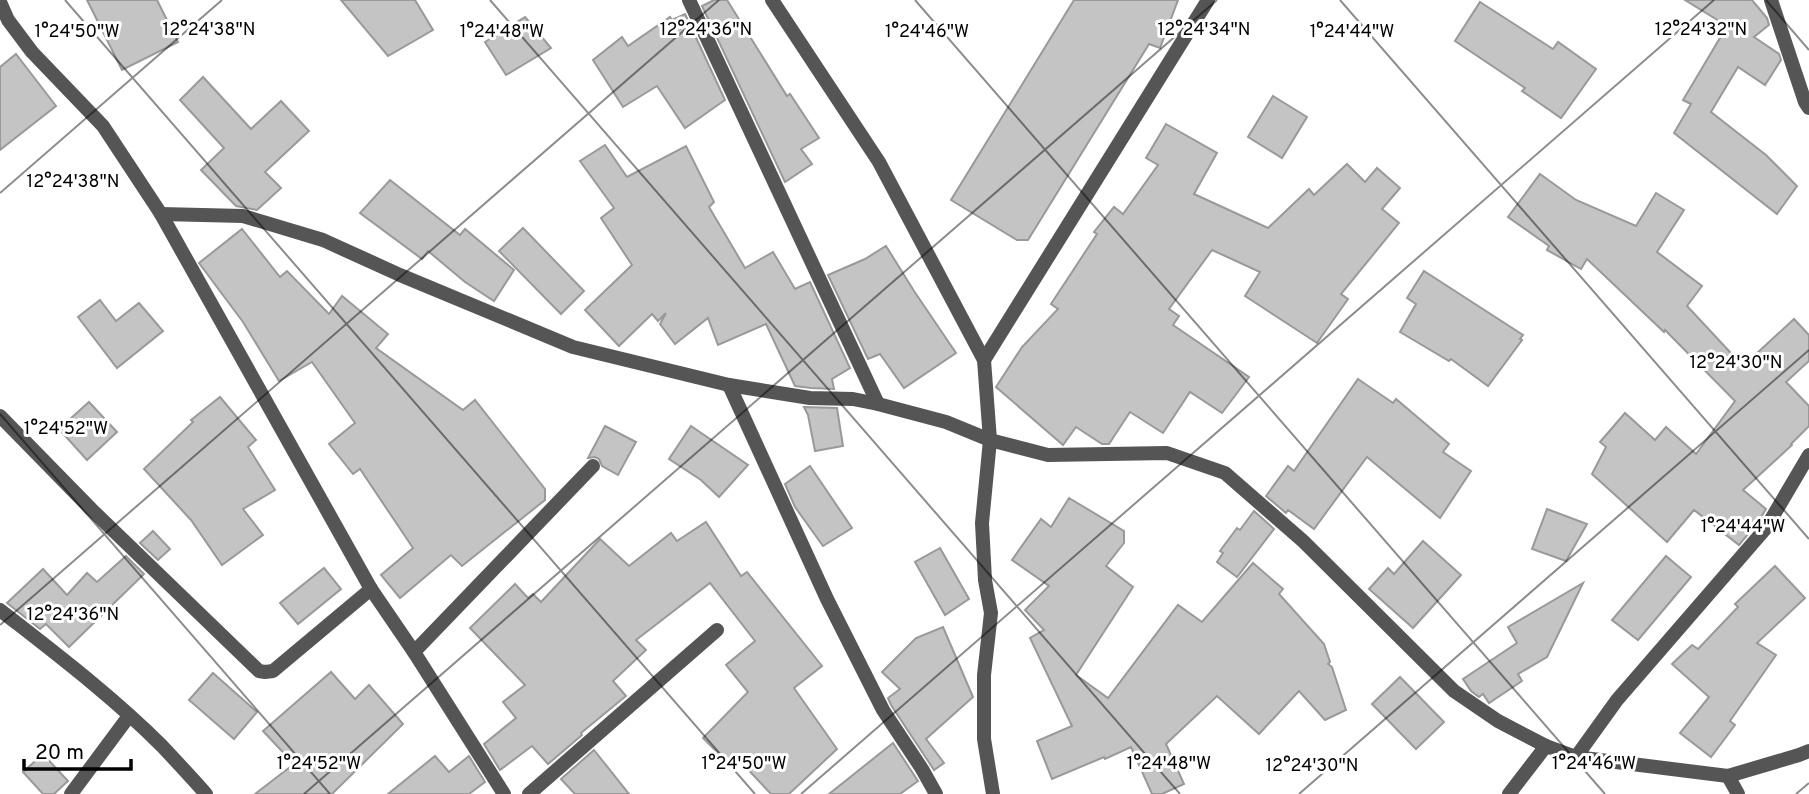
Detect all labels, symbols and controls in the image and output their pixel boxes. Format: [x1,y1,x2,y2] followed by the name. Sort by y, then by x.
[163,19,255,42] text: 12°24'38"N
[660,19,752,42] text: 12°24'36"N
[1158,19,1250,42] text: 12°24'34"N
[1655,19,1747,42] text: 12°24'32"N
[34,21,120,44] text: 1°24'50"W
[460,21,544,44] text: 1°24'48"W
[885,21,969,44] text: 1°24'46"W
[1310,21,1394,44] text: 1°24'44"W
[27,171,119,194] text: 12°24'38"N
[1689,352,1783,375] text: 12°24'30"N
[24,418,108,441] text: 1°24'52"W
[1701,516,1785,539] text: 1°24'44"W
[27,604,119,627] text: 12°24'36"N
[24,728,131,772] scale bar
[35,740,84,767] text: 20 m
[277,753,361,776] text: 1°24'52"W
[701,753,787,776] text: 1°24'50"W
[1127,753,1211,776] text: 1°24'48"W
[1552,753,1636,776] text: 1°24'46"W
[1265,755,1359,778] text: 12°24'30"N

